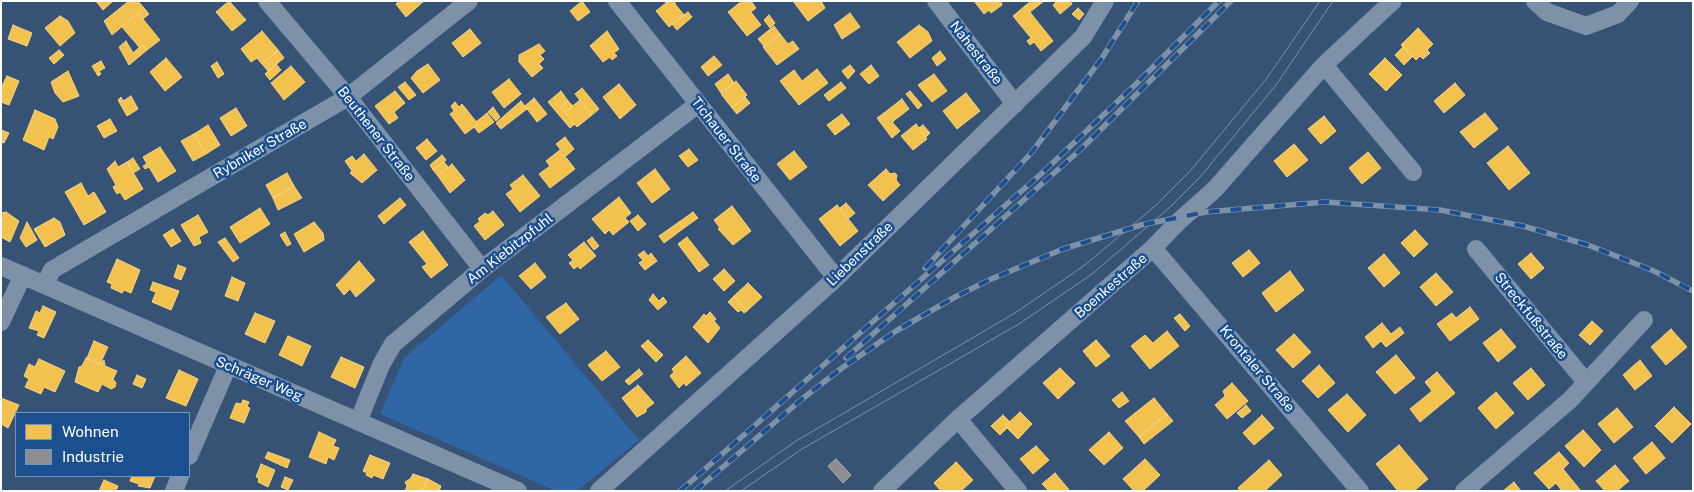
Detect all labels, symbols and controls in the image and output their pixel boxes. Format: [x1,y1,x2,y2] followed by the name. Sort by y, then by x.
[946,18,1006,88] street label: Nahestraße
[334,83,418,185] street label: Beuthener Straße
[687,94,765,186] street label: Tichauer Straße
[210,115,310,183] street label: Rybniker Straße
[464,210,556,288] street label: Am Kiebitzpfuhl
[823,218,897,290] street label: Liebenstraße
[1071,250,1151,322] street label: Boenkestraße
[1491,269,1571,363] street label: Streckfußstraße
[1216,322,1298,416] street label: Krontaler Straße
[213,353,305,405] street label: Schräger Weg
[15,412,190,477] legend
[62,423,119,440] text: Wohnen
[62,448,124,465] text: Industrie

